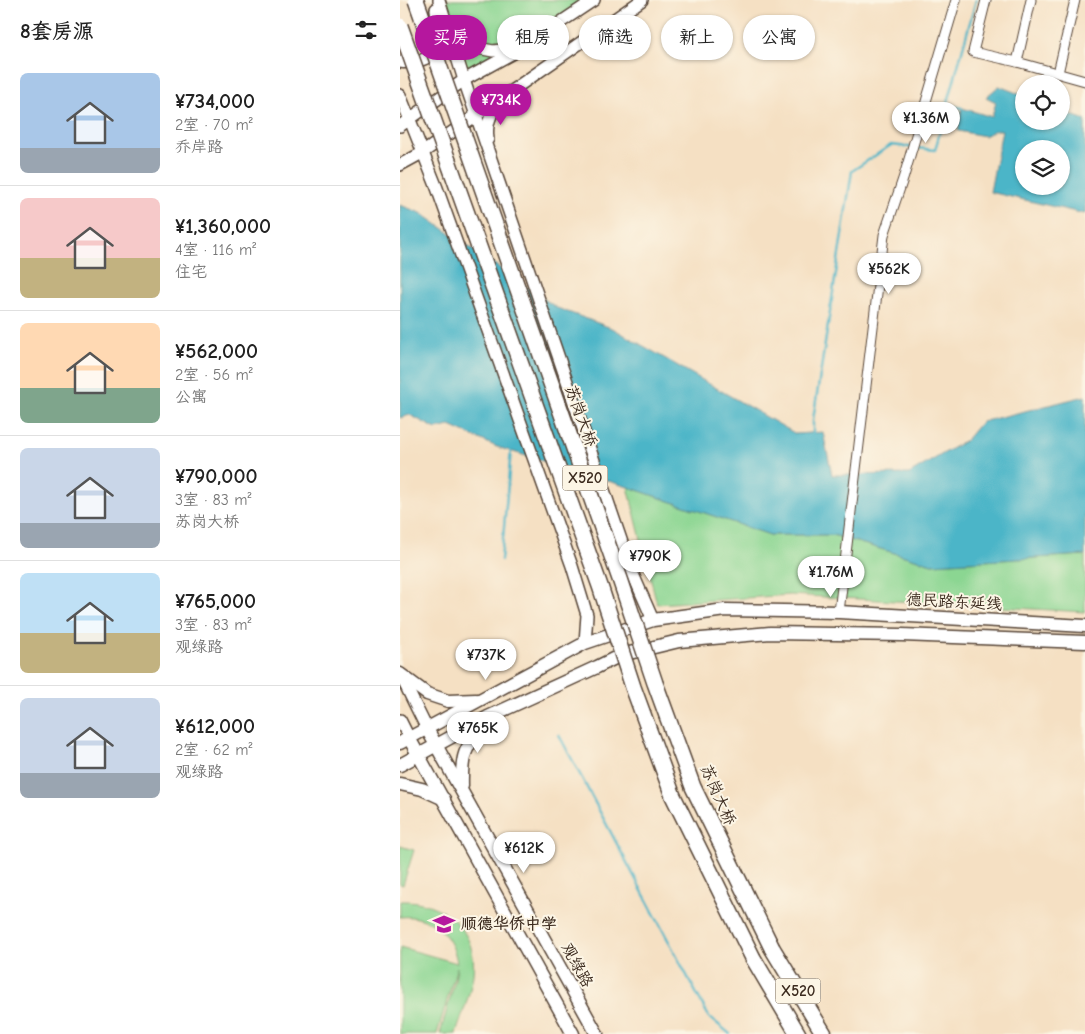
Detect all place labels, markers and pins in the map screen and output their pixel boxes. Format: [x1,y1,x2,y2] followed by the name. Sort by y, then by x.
[466,84,536,126] pin: ¥734K
[885,102,967,144] pin: ¥1.36M
[854,252,924,295] pin: ¥562K
[615,540,685,582] pin: ¥790K
[790,556,872,598] pin: ¥1.76M
[451,638,521,681] pin: ¥737K
[443,712,513,754] pin: ¥765K
[489,832,559,874] pin: ¥612K
[431,911,457,937] school or university icon: 顺德华侨中学
[461,915,557,933] place label: 顺德华侨中学

